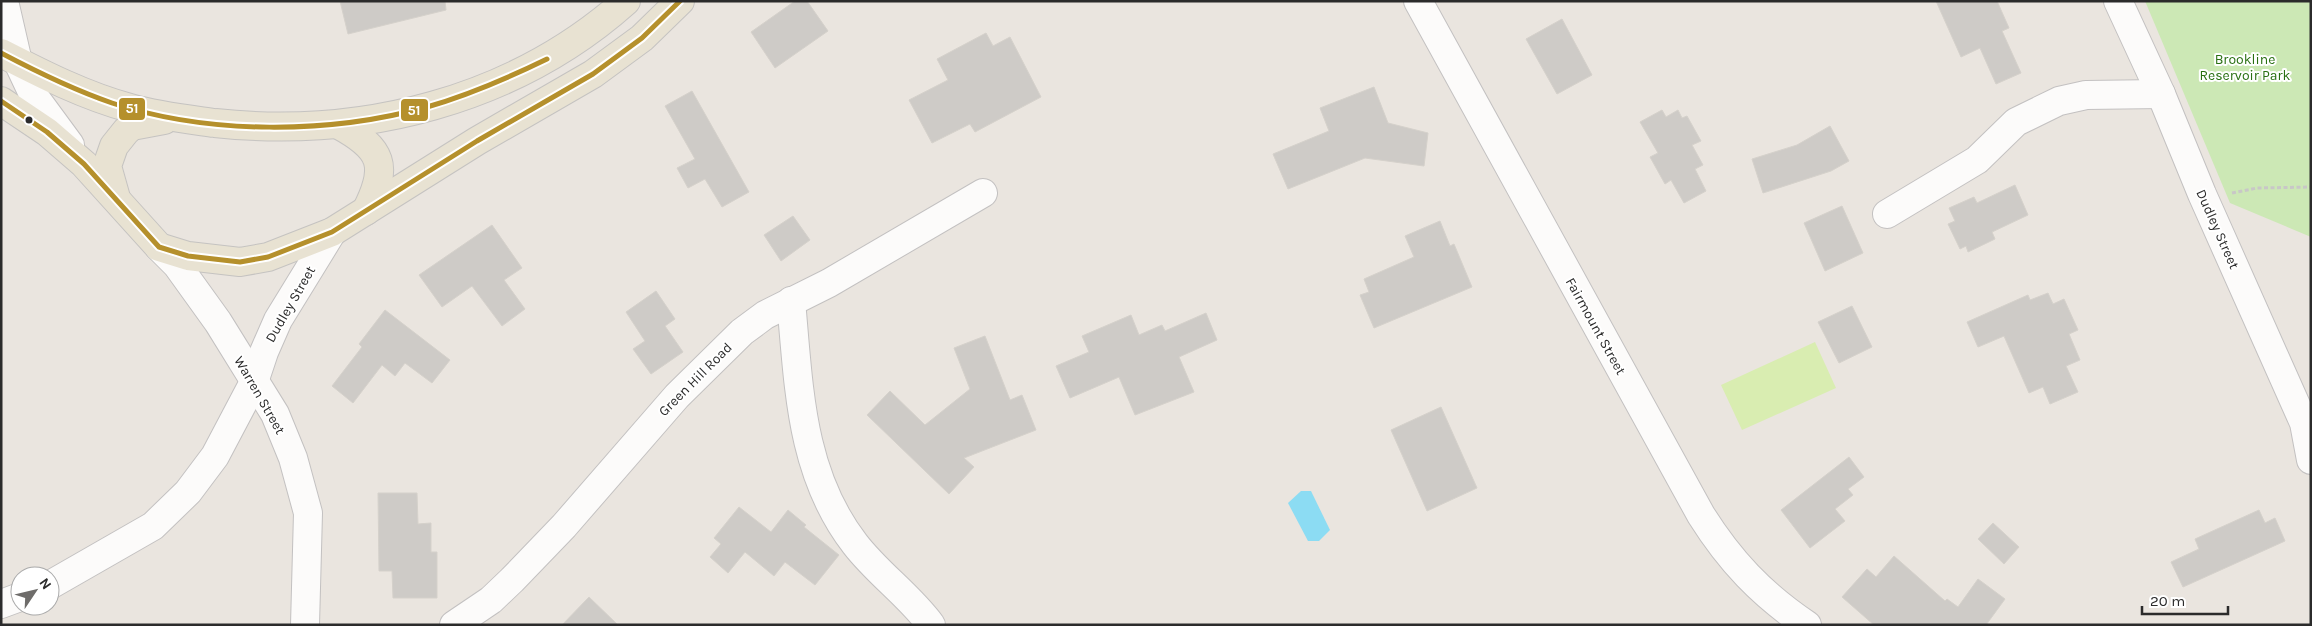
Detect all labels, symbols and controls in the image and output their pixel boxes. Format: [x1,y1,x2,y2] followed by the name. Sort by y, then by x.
[2199,51,2291,84] park label: Brookline Reservoir Park
[118,97,146,121] line badge: 51
[400,98,429,122] line badge: 51
[125,100,139,117] text: 51
[407,102,421,119] text: 51
[24,115,34,125] unlabelled marker
[2192,187,2243,272] street label: Dudley Street
[262,263,319,345] street label: Dudley Street
[1562,275,1629,378] street label: Fairmount Street
[655,339,736,420] street label: Green Hill Road
[230,353,289,437] street label: Warren Street
[10,566,60,616] north arrow
[35,575,55,593] text: N
[2142,584,2228,616] scale bar
[2150,592,2185,610] text: 20 m

